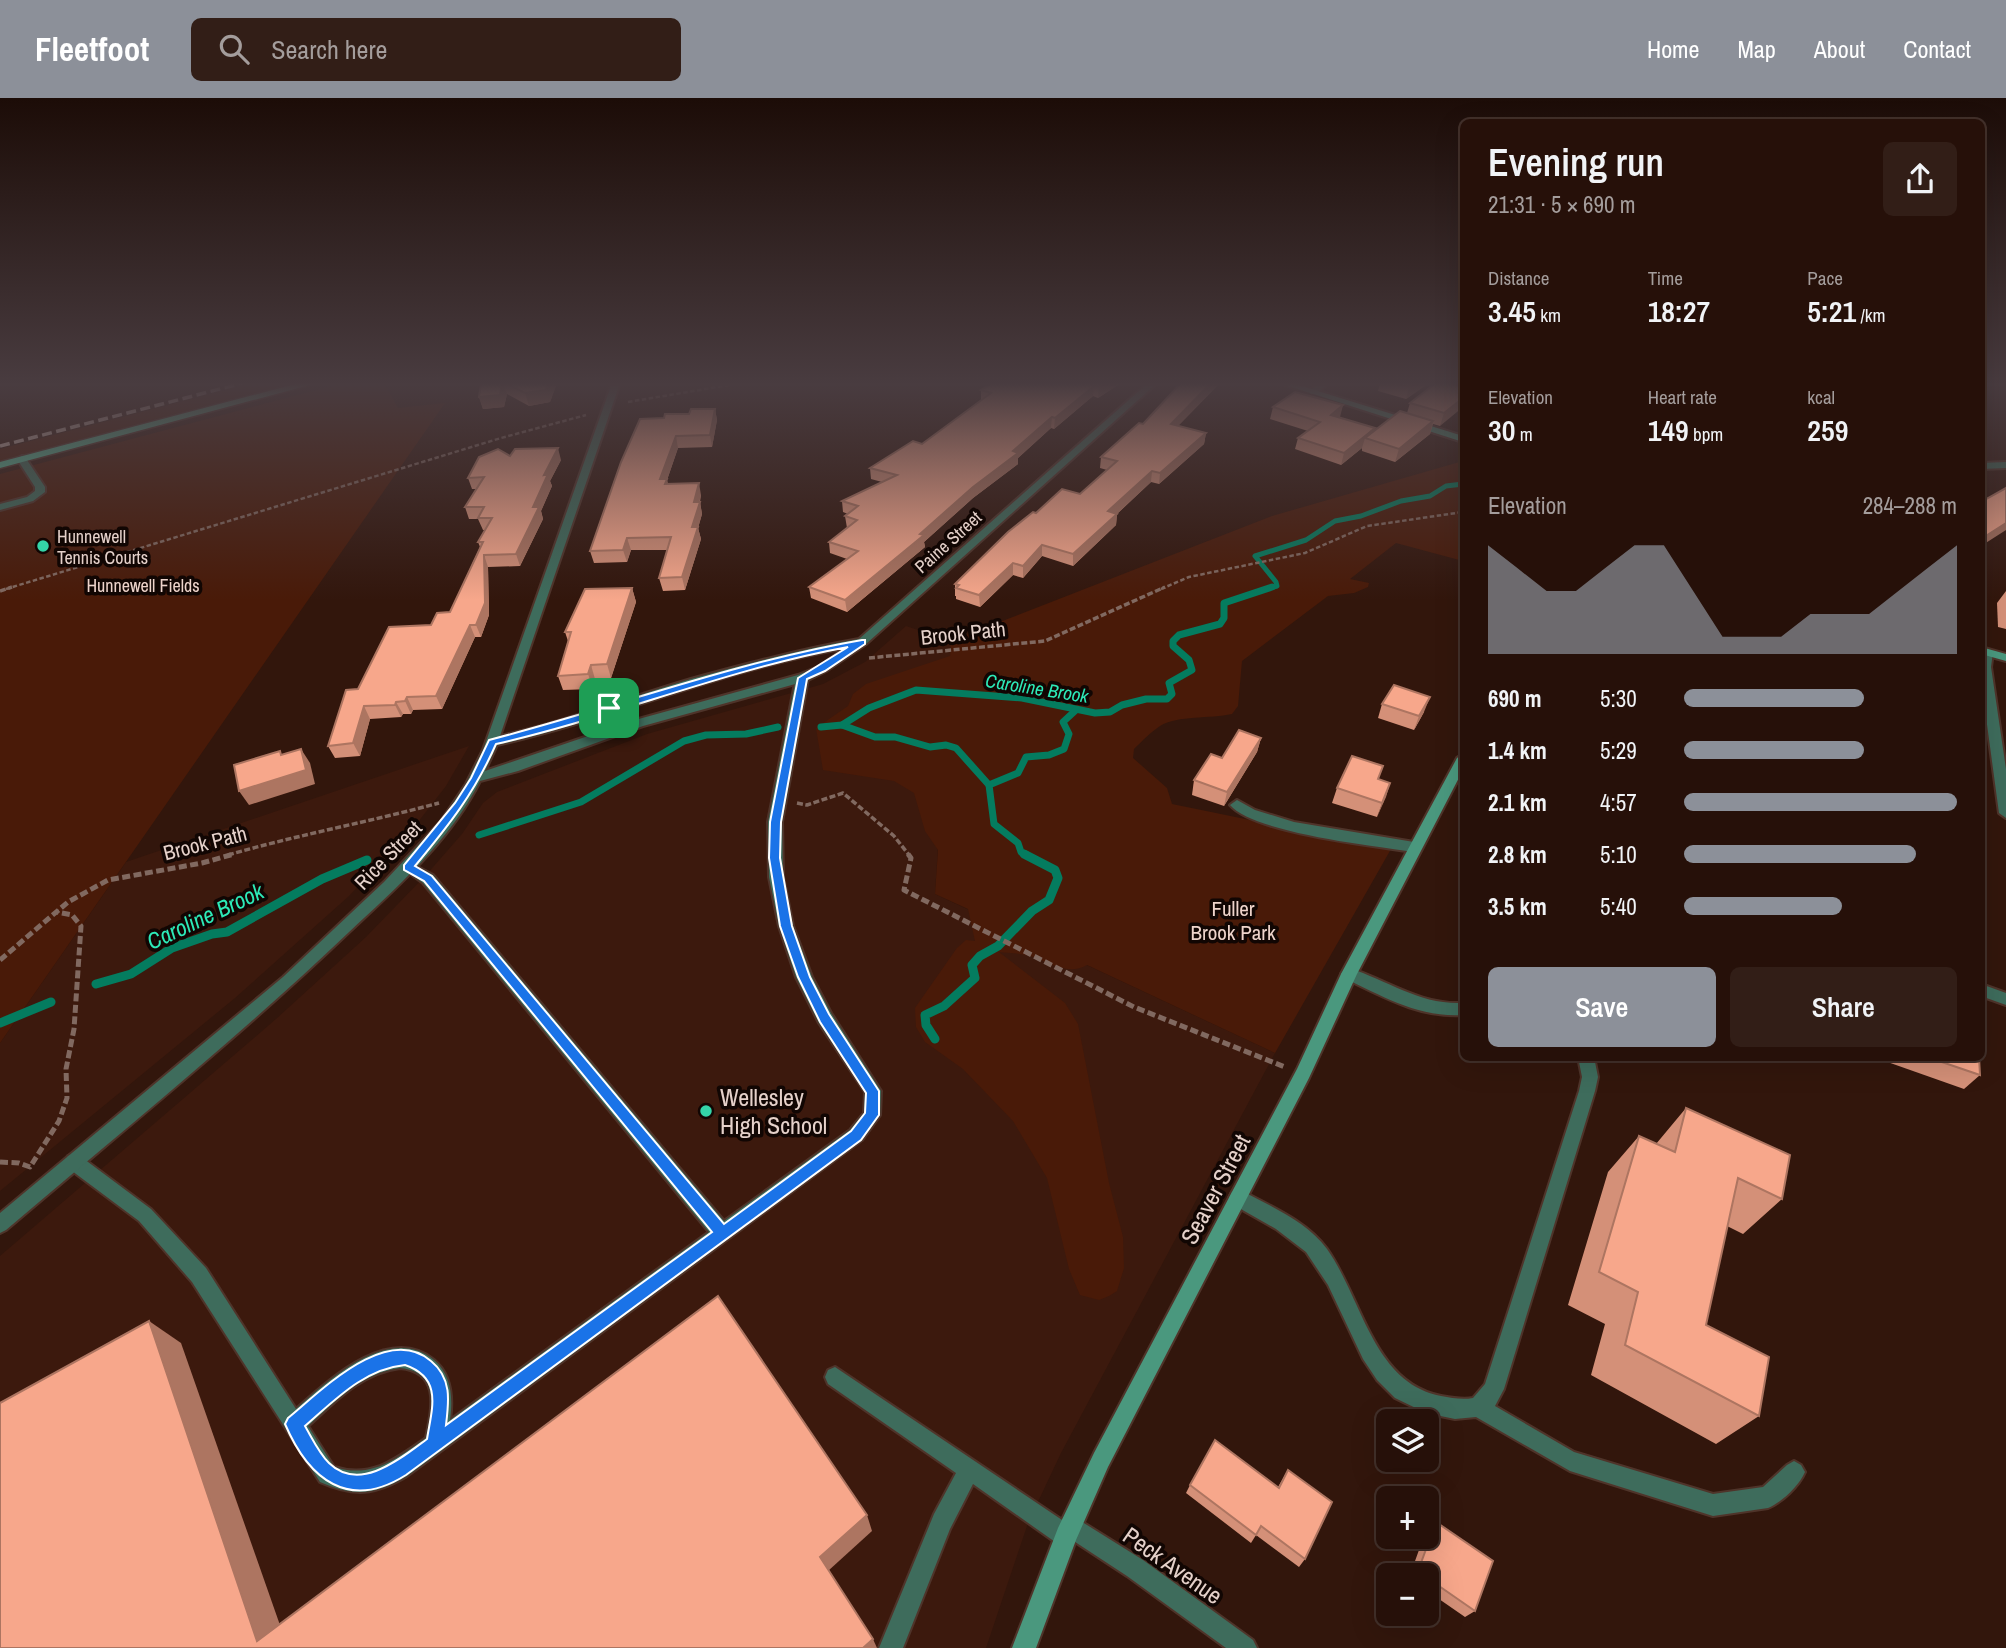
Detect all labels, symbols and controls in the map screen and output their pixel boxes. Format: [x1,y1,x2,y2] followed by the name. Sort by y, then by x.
[191,18,681,81] search box
[35,27,149,71] text: Fleetfoot
[215,30,253,68] icon: search
[271,32,387,67] text: Search here
[1647,33,1699,65] text: Home
[1737,33,1776,65] text: Map
[1814,33,1865,65] text: About
[1903,33,1971,65] text: Contact
[1488,137,1664,188] text: Evening run
[1883,142,1957,216] button: share
[1488,189,1635,220] text: 21:31 · 5 × 690 m
[1488,265,1549,291] text: Distance
[1648,265,1683,291] text: Time
[1807,265,1843,291] text: Pace
[1488,291,1536,331] text: 3.45
[1648,291,1710,331] text: 18:27
[1807,291,1856,331] text: 5:21
[1536,302,1561,328] text: km
[1856,302,1886,328] text: /km
[1488,384,1553,410] text: Elevation
[1648,384,1717,410] text: Heart rate
[1807,384,1835,410] text: kcal
[1488,410,1515,450] text: 30
[1648,410,1689,450] text: 149
[1807,410,1848,450] text: 259
[1515,421,1533,447] text: m
[1689,421,1723,447] text: bpm
[1488,490,1567,521] text: Elevation
[1863,490,1957,521] text: 284–288 m
[909,505,987,579] street label: Paine Street
[57,524,148,570] place label: Hunnewell Tennis Courts
[35,538,51,554] marker: Hunnewell Tennis Courts
[86,573,200,598] park label: Hunnewell Fields
[919,614,1007,652] street label: Brook Path
[984,667,1092,709] water label: Caroline Brook
[579,678,639,738] pin
[1488,683,1541,714] text: 690 m
[1600,683,1637,714] text: 5:30
[590,689,628,727] icon: arrive
[1488,735,1547,766] text: 1.4 km
[1600,735,1637,766] text: 5:29
[1488,787,1547,818] text: 2.1 km
[1600,787,1637,818] text: 4:57
[348,814,428,896] street label: Rice Street
[160,819,250,867] street label: Brook Path
[1488,839,1547,870] text: 2.8 km
[1600,839,1637,870] text: 5:10
[141,875,270,957] water label: Caroline Brook
[1488,891,1547,922] text: 3.5 km
[1600,891,1637,922] text: 5:40
[1190,894,1276,947] park label: Fuller Brook Park
[1488,967,1716,1047] button: Save
[1730,967,1957,1047] button: Share
[720,1081,827,1141] place label: Wellesley High School
[698,1103,714,1119] marker: Wellesley High School
[1173,1128,1258,1250] street label: Seaver Street
[1376,1409,1439,1626] map controls
[1376,1409,1439,1472] button: layers
[1376,1486,1439,1549] button: +
[1117,1519,1229,1611] street label: Peck Avenue
[1376,1563,1439,1626] button: −

